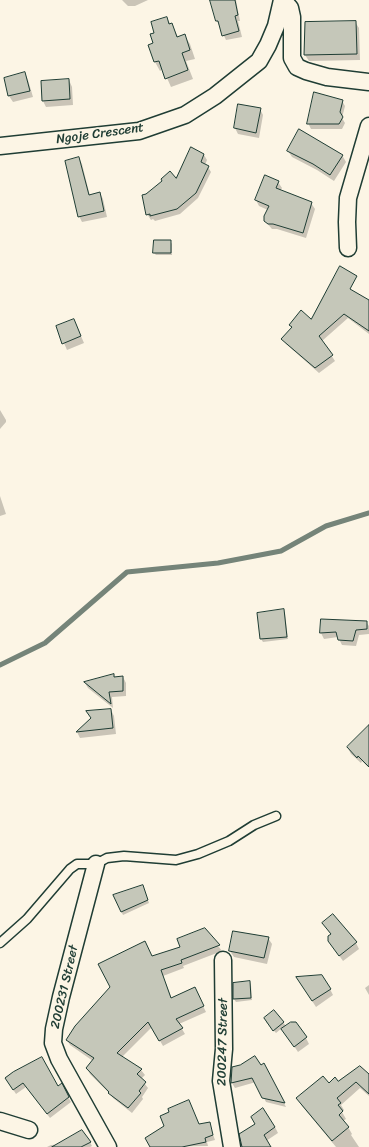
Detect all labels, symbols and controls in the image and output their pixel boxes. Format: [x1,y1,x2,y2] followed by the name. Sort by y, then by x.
[55,120,145,148] street label: Ngoje Crescent
[48,944,82,1030] street label: 200231 Street
[214,998,232,1086] street label: 200247 Street

